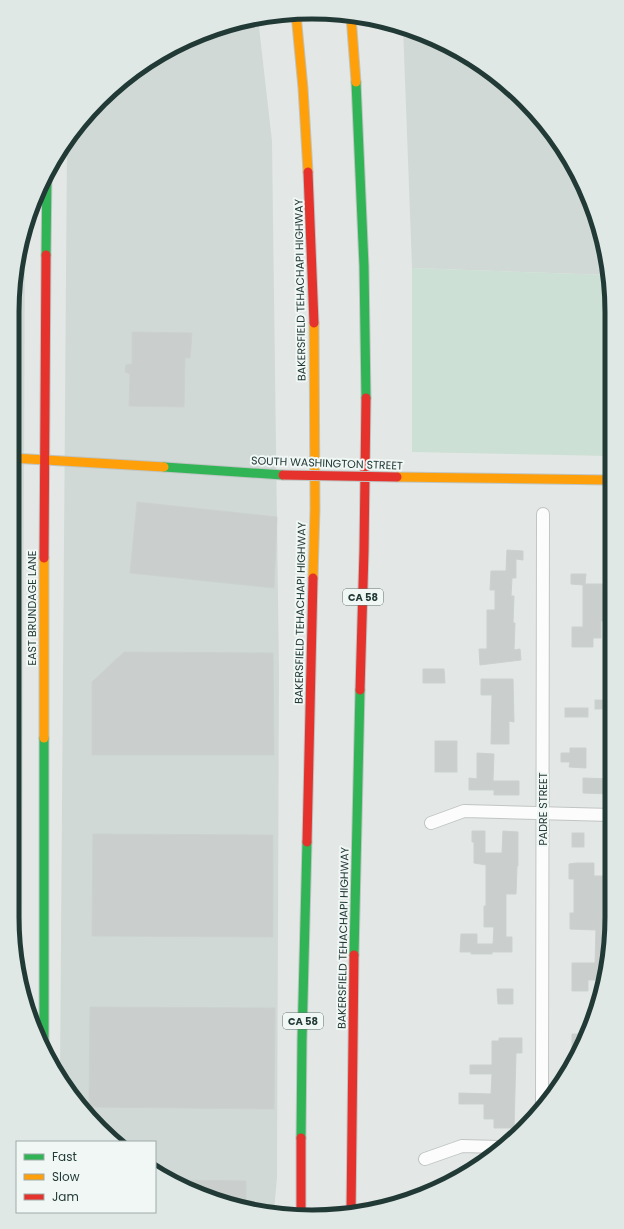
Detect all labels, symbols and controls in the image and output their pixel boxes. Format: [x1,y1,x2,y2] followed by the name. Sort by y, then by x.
[290,198,310,381] street label: BAKERSFIELD TEHACHAPI HIGHWAY
[251,452,403,474] street label: SOUTH WASHINGTON STREET
[290,521,310,704] street label: BAKERSFIELD TEHACHAPI HIGHWAY
[24,551,40,665] street label: EAST BRUNDAGE LANE
[343,589,383,605] road number: CA 58
[535,772,551,846] street label: PADRE STREET
[333,846,353,1029] street label: BAKERSFIELD TEHACHAPI HIGHWAY
[283,1013,323,1029] road number: CA 58
[16,1141,156,1213] legend
[52,1148,77,1165] text: Fast
[52,1168,80,1185] text: Slow
[52,1188,79,1205] text: Jam

